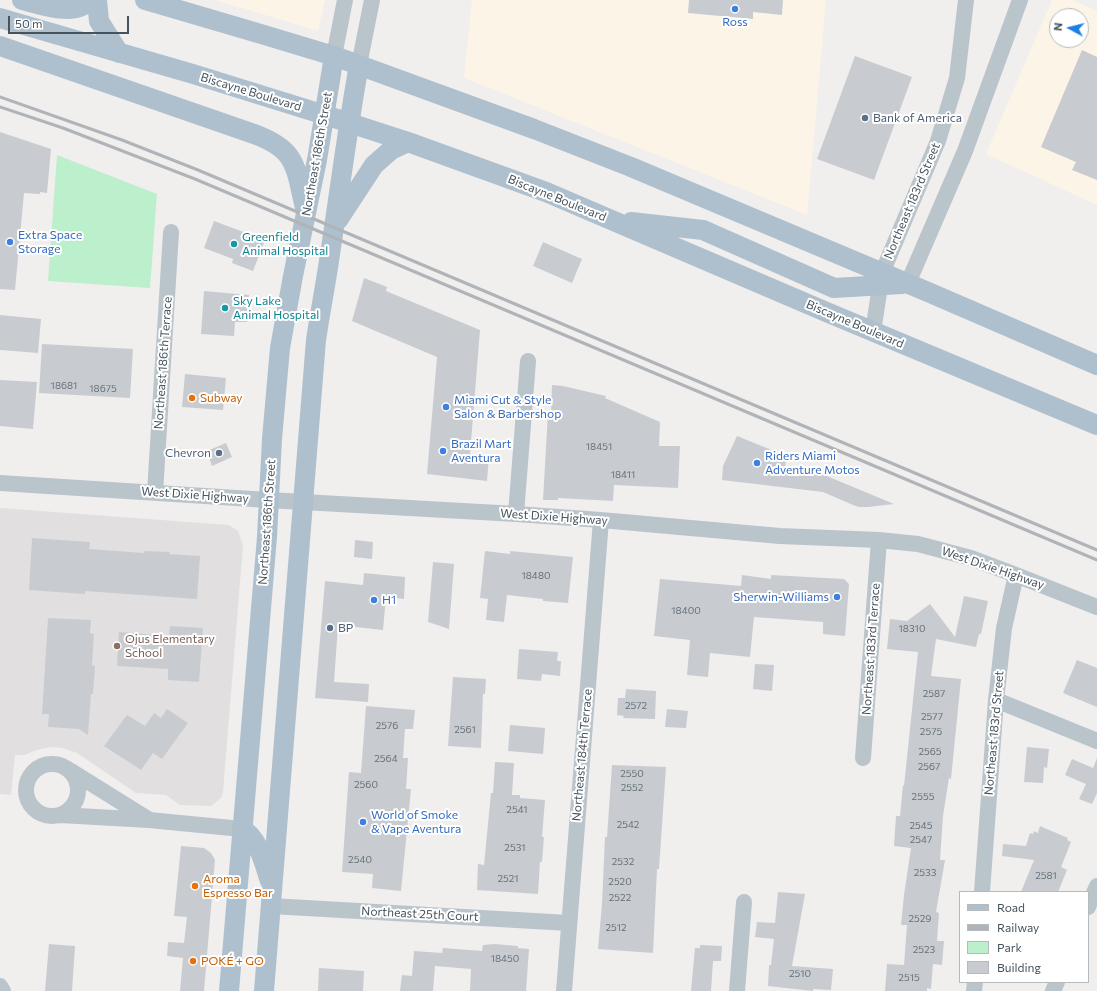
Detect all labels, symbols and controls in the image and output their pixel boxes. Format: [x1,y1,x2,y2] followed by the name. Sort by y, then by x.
[730,4,740,14] marker: Ross
[10,8,131,34] scale bar
[1049,8,1089,48] north arrow
[722,15,748,29] place label: Ross
[15,16,43,30] text: 50 m
[1051,22,1065,32] text: N
[199,70,303,114] street label: Biscayne Boulevard
[299,91,335,217] street label: Northeast 186th Street
[873,111,962,125] place label: Bank of America
[860,113,870,123] marker: Bank of America
[881,141,943,261] street label: Northeast 183rd Street
[506,172,608,224] street label: Biscayne Boulevard
[18,228,82,256] place label: Extra Space Storage
[242,230,328,258] place label: Greenfield Animal Hospital
[5,237,15,247] marker: Extra Space Storage
[229,239,239,249] marker: Greenfield Animal Hospital
[233,294,319,322] place label: Sky Lake Animal Hospital
[151,296,175,430] street label: Northeast 186th Terrace
[804,297,906,351] street label: Biscayne Boulevard
[220,303,230,313] marker: Sky Lake Animal Hospital
[51,380,77,392] house number: 18681
[89,383,117,395] house number: 18675
[200,391,243,405] place label: Subway
[187,393,197,403] marker: Subway
[454,393,561,421] place label: Miami Cut & Style Salon & Barbershop
[441,402,451,412] marker: Miami Cut & Style Salon & Barbershop
[451,437,511,465] place label: Brazil Mart Aventura
[586,441,612,453] house number: 18451
[165,446,211,460] place label: Chevron
[438,446,448,456] marker: Brazil Mart Aventura
[214,448,224,458] marker: Chevron
[765,449,860,477] place label: Riders Miami Adventure Motos
[752,458,762,468] marker: Riders Miami Adventure Motos
[255,459,279,585] street label: Northeast 186th Street
[611,469,635,481] house number: 18411
[141,484,249,506] street label: West Dixie Highway
[500,506,608,528] street label: West Dixie Highway
[940,544,1046,592] street label: West Dixie Highway
[522,570,550,582] house number: 18480
[859,583,883,715] street label: Northeast 183rd Terrace
[733,590,829,604] place label: Sherwin-Williams
[832,592,842,602] marker: Sherwin-Williams
[382,593,396,607] place label: H1
[369,595,379,605] marker: H1
[671,605,701,617] house number: 18400
[338,621,353,635] place label: BP
[325,623,335,633] marker: BP
[899,623,925,635] house number: 18310
[125,632,215,660] place label: Ojus Elementary School
[112,641,122,651] marker: Ojus Elementary School
[981,670,1007,796] street label: Northeast 183rd Street
[569,688,595,822] street label: Northeast 184th Terrace
[923,688,945,700] house number: 2587
[625,700,647,712] house number: 2572
[921,711,943,723] house number: 2577
[376,720,398,732] house number: 2576
[454,724,476,736] house number: 2561
[920,726,942,738] house number: 2575
[918,746,942,758] house number: 2565
[374,753,398,765] house number: 2564
[918,761,940,773] house number: 2567
[620,768,644,780] house number: 2550
[354,779,378,791] house number: 2560
[621,782,643,794] house number: 2552
[912,791,934,803] house number: 2555
[506,804,528,816] house number: 2541
[371,808,461,836] place label: World of Smoke & Vape Aventura
[358,817,368,827] marker: World of Smoke & Vape Aventura
[617,819,639,831] house number: 2542
[909,820,933,832] house number: 2545
[910,834,932,846] house number: 2547
[504,842,526,854] house number: 2531
[348,854,372,866] house number: 2540
[612,856,634,868] house number: 2532
[914,867,936,879] house number: 2533
[1035,870,1057,882] house number: 2581
[203,872,273,900] place label: Aroma Espresso Bar
[497,873,519,885] house number: 2521
[608,876,632,888] house number: 2520
[190,881,200,891] marker: Aroma Espresso Bar
[959,891,1089,983] legend
[609,892,631,904] house number: 2522
[997,900,1025,914] text: Road
[361,904,479,924] street label: Northeast 25th Court
[909,913,931,925] house number: 2529
[997,920,1039,934] text: Railway
[605,922,627,934] house number: 2512
[997,940,1022,954] text: Park
[913,944,935,956] house number: 2523
[491,953,519,965] house number: 18450
[201,954,264,968] place label: POKÉ + GO
[188,956,198,966] marker: POKÉ + GO
[997,960,1041,974] text: Building
[789,968,811,980] house number: 2510
[898,972,920,984] house number: 2515

